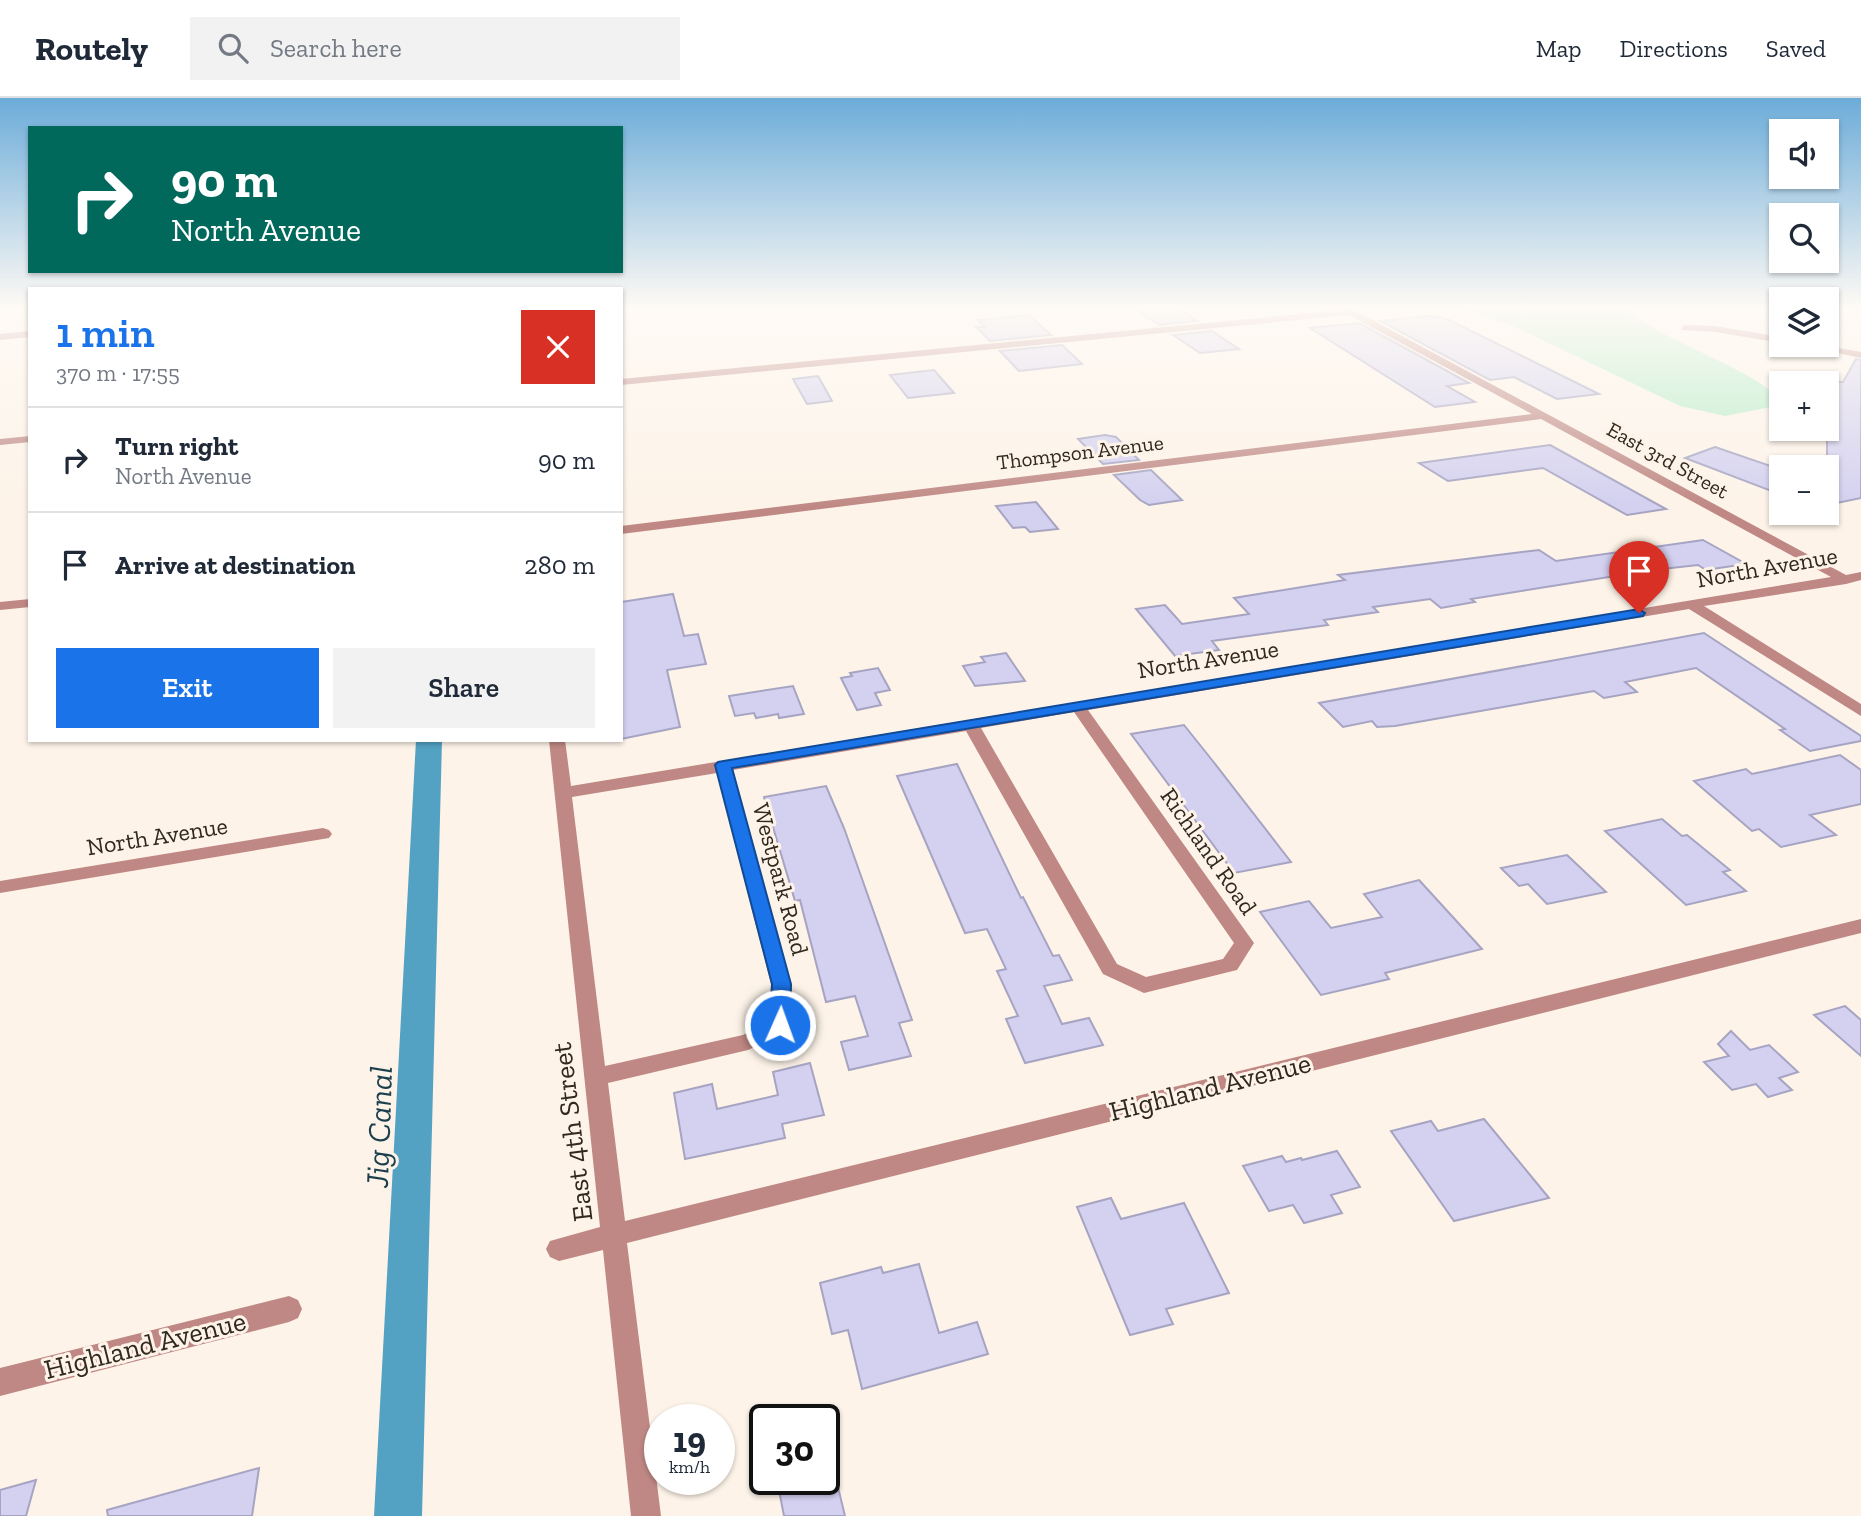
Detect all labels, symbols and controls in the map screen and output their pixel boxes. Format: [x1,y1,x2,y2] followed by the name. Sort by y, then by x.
[190,17,680,80] search box
[35,29,148,68] text: Routely
[214,29,252,67] icon: search
[270,32,402,64] text: Search here
[1536,34,1582,63] text: Map
[1620,34,1728,63] text: Directions
[1766,34,1826,63] text: Saved
[1769,119,1839,525] map controls
[1769,119,1839,189] button: sound
[171,151,278,210] text: 90 m
[56,154,147,245] icon: right
[1769,203,1839,273] button: search
[171,211,361,249] text: North Avenue
[1769,287,1839,357] button: layers
[56,307,155,358] text: 1 min
[521,310,595,384] button: close
[56,359,180,387] text: 370 m · 17:55
[1769,371,1839,441] button: +
[1603,416,1733,504] street label: East 3rd Street
[995,429,1165,475] street label: Thompson Avenue
[115,430,238,462] text: Turn right
[56,441,94,479] icon: right
[538,444,595,476] text: 90 m
[1769,455,1839,525] button: −
[115,462,252,490] text: North Avenue
[1694,540,1840,594] street label: North Avenue
[1609,541,1669,613] pin
[56,546,94,584] icon: arrive
[115,549,355,581] text: Arrive at destination
[524,549,595,581] text: 280 m
[1620,552,1658,590] icon: arrive
[1135,634,1281,684] street label: North Avenue
[56,648,319,728] button: Exit
[333,648,595,728] button: Share
[1155,782,1263,920] street label: Richland Road
[747,800,815,958] street label: Westpark Road
[84,811,230,861] street label: North Avenue
[743,988,817,1062] position arrow
[545,1040,599,1223] street label: East 4th Street
[1106,1046,1314,1128] street label: Highland Avenue
[358,1065,400,1190] water label: Jig Canal
[41,1304,249,1386] street label: Highland Avenue
[749,1404,840,1495] speed limit sign: 30
[673,1419,706,1461] text: 19
[669,1456,710,1478] text: km/h

